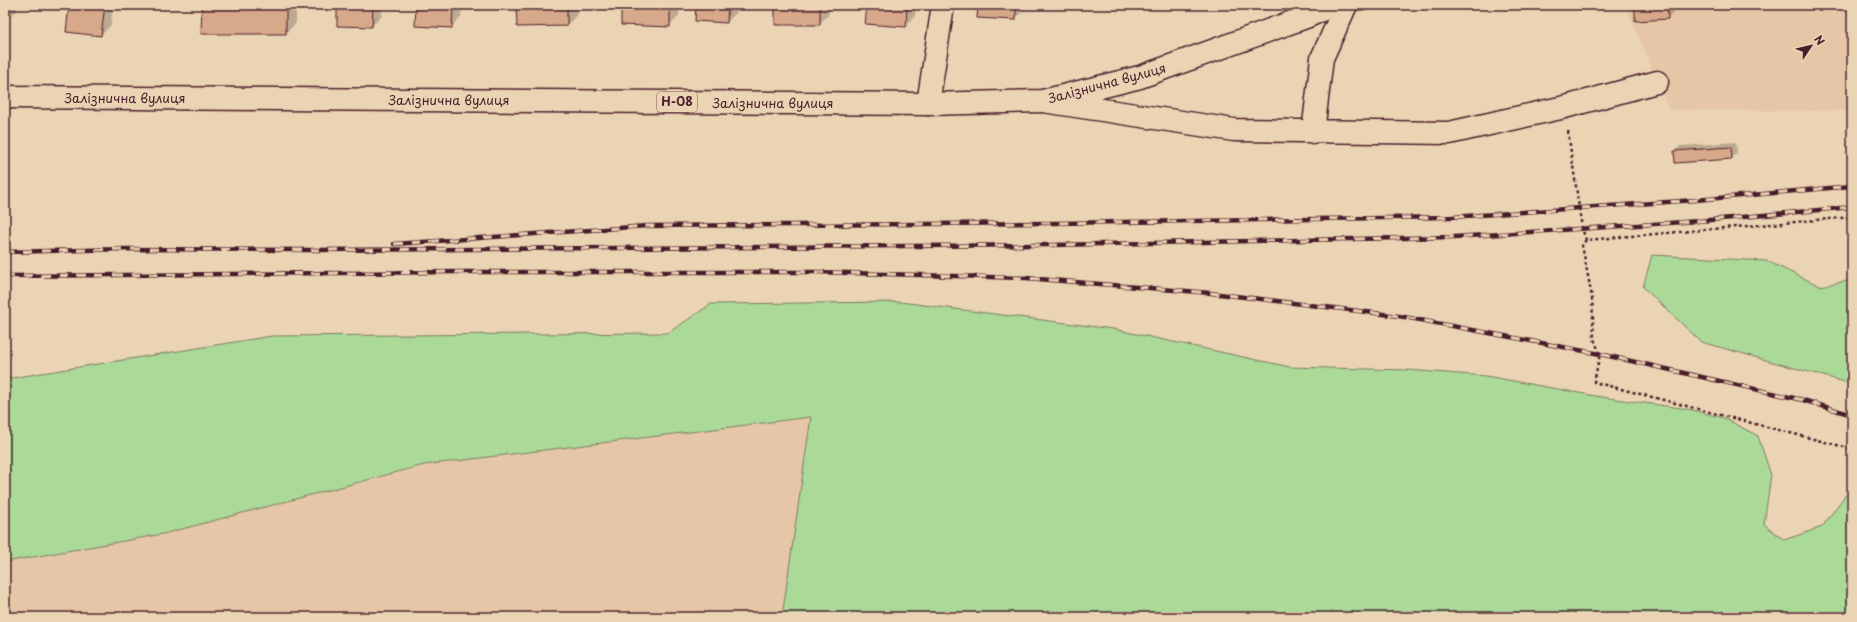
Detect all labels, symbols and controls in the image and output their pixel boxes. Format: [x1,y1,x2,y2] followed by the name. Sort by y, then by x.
[1791,26,1831,66] north arrow
[1810,32,1829,49] text: N
[1045,58,1168,108] street label: Залізнична вулиця
[63,88,186,107] street label: Залізнична вулиця
[387,90,510,109] street label: Залізнична вулиця
[657,92,697,112] road number: Н-08
[711,93,834,112] street label: Залізнична вулиця

